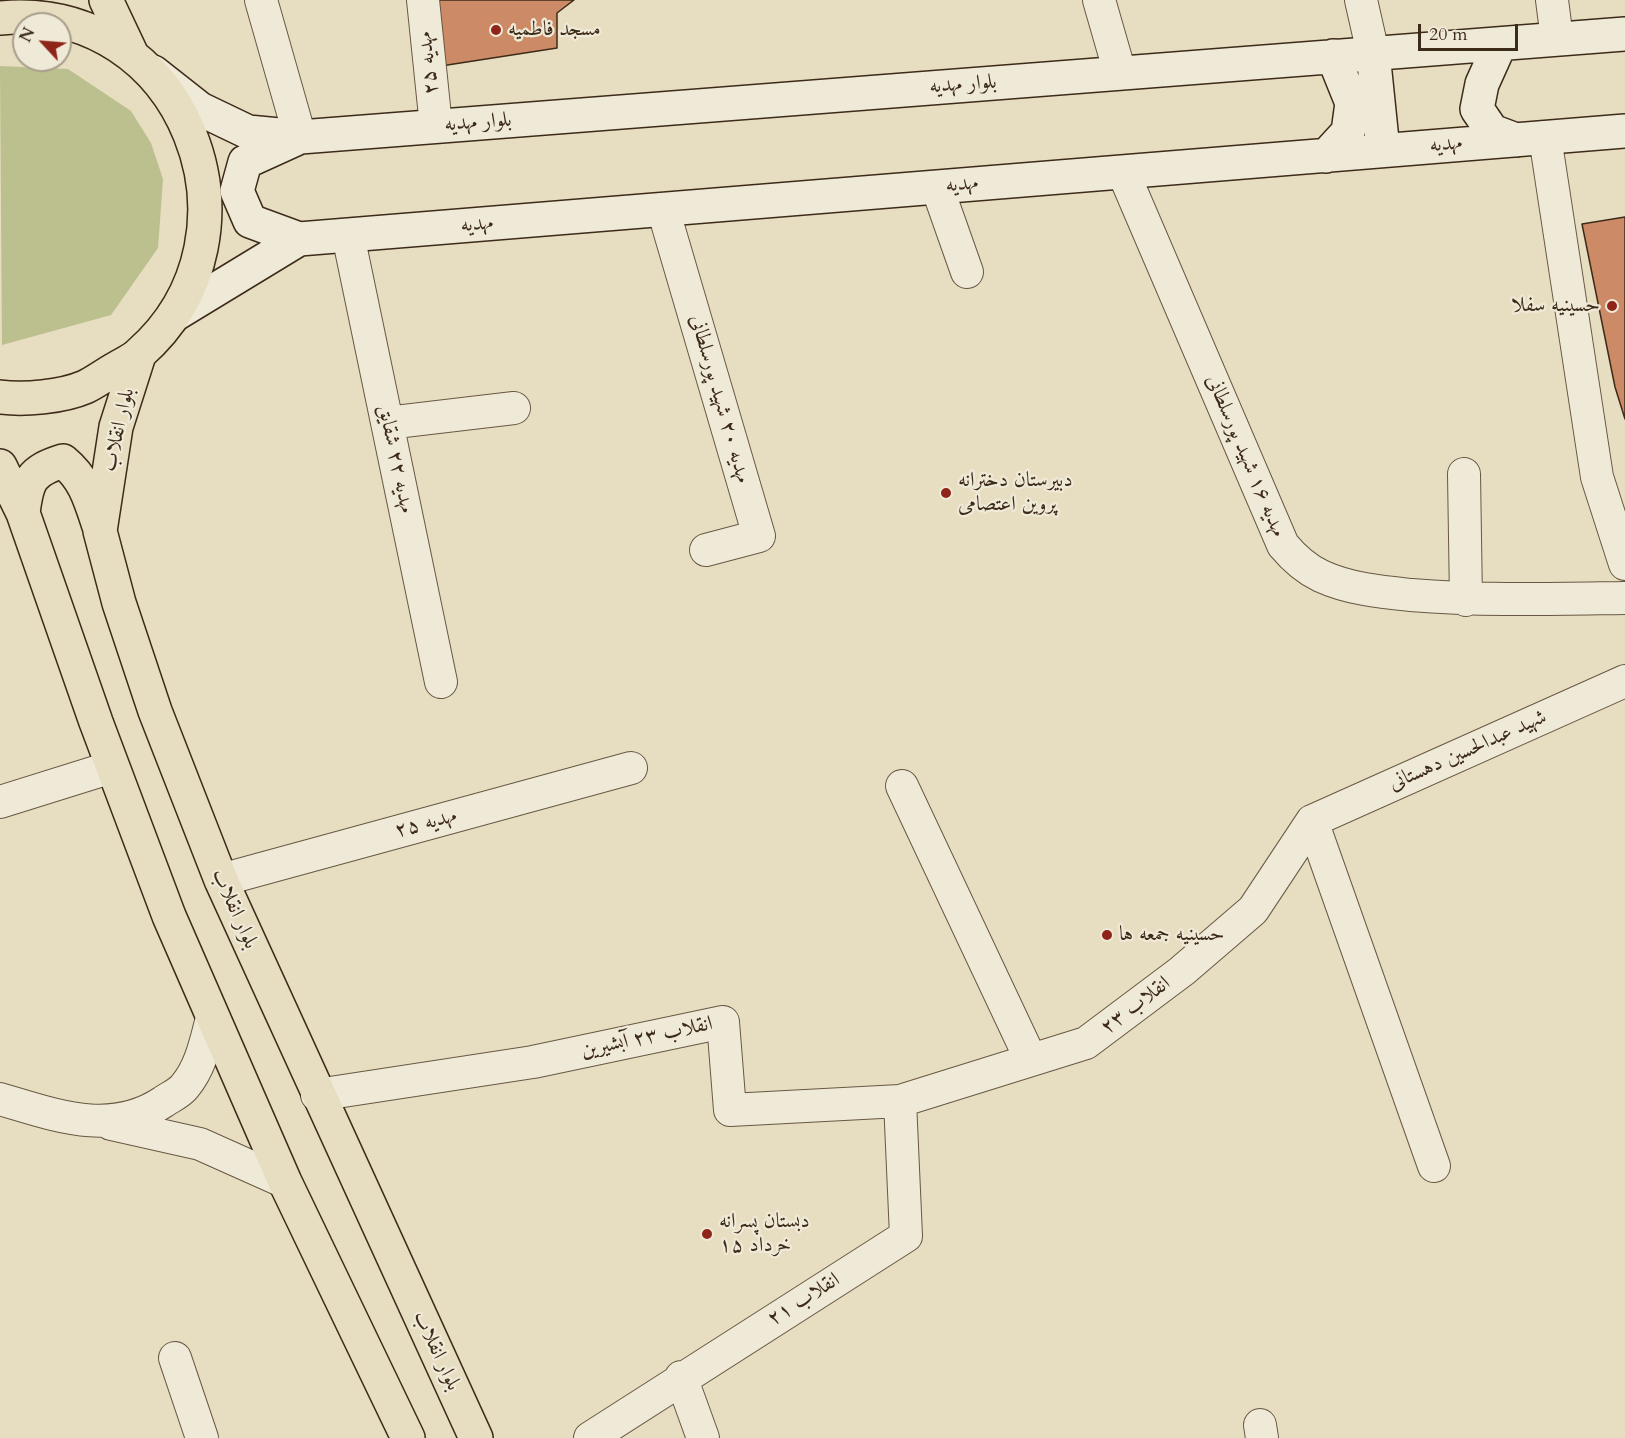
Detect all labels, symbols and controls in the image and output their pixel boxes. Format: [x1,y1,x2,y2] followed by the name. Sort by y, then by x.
[12,12,72,72] north arrow
[1421,12,1522,50] scale bar
[508,17,601,43] place label: مسجد فاطمیه
[1429,22,1468,47] text: 20 m
[489,23,503,37] marker: مسجد فاطمیه
[15,24,41,46] text: N
[413,30,445,96] street label: مهدیه ۲۵
[928,70,998,100] street label: بلوار مهدیه
[443,108,513,138] street label: بلوار مهدیه
[1429,131,1463,159] street label: مهدیه
[945,171,979,199] street label: مهدیه
[460,211,494,239] street label: مهدیه
[1511,293,1600,319] place label: حسینیه سفلا
[1605,299,1619,313] marker: حسینیه سفلا
[683,312,755,486] street label: مهدیه ۲۰ شهید پورسلطانی
[1199,371,1291,541] street label: مهدیه ۱۶ شهید پورسلطانی
[97,386,141,474] street label: بلوار انقلاب
[371,402,419,516] street label: مهدیه ۲۲ شقایق
[958,468,1073,518] place label: دبیرستان دخترانه پروین اعتصامی
[939,486,953,500] marker: دبیرستان دخترانه پروین اعتصامی
[1385,705,1551,797] street label: شهید عبدالحسین دهستانی
[392,804,460,844] street label: مهدیه ۲۵
[205,865,263,953] street label: بلوار انقلاب
[1119,922,1225,948] place label: حسینیه جمعه ها
[1100,928,1114,942] marker: حسینیه جمعه ها
[1096,972,1176,1040] street label: انقلاب ۲۳
[579,1012,715,1064] street label: انقلاب ۲۳ آبشیرین
[719,1209,810,1259] place label: دبستان پسرانه ۱۵ خرداد
[700,1227,714,1241] marker: دبستان پسرانه ۱۵ خرداد
[763,1268,845,1332] street label: انقلاب ۲۱
[407,1307,465,1395] street label: بلوار انقلاب

